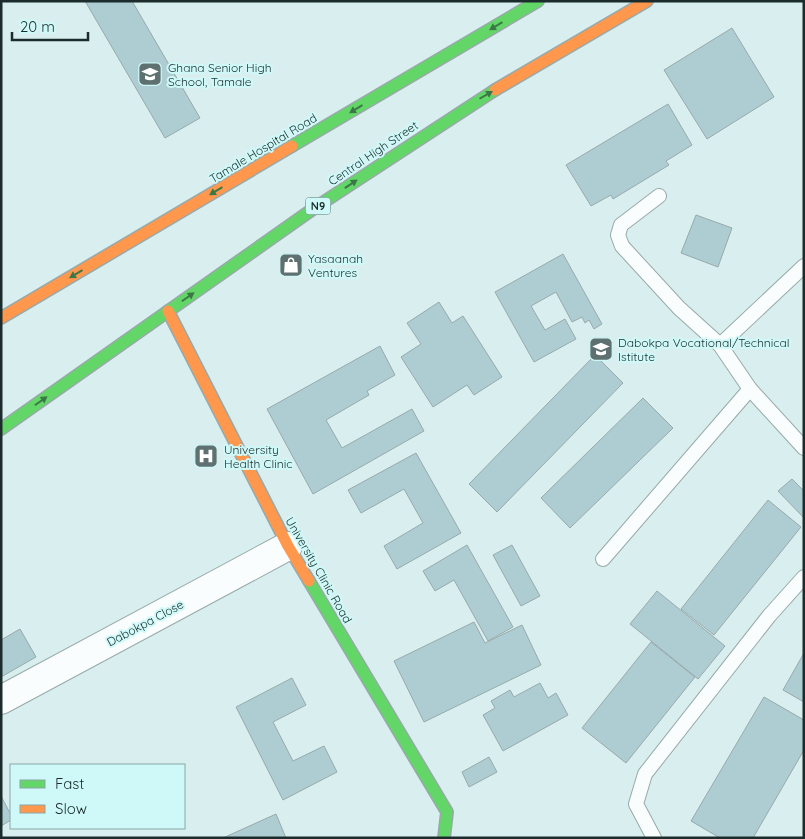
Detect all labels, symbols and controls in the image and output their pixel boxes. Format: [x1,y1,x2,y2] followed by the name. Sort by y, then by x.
[12,10,89,42] scale bar
[20,17,55,36] text: 20 m
[489,22,504,30] one-way arrow
[168,60,272,89] place label: Ghana Senior High School, Tamale
[137,61,163,87] school or university icon: Ghana Senior High School, Tamale
[480,90,493,99] one-way arrow
[350,104,363,113] one-way arrow
[207,110,319,186] street label: Tamale Hospital Road
[325,117,421,189] street label: Central High Street
[344,180,357,189] one-way arrow
[209,187,224,195] one-way arrow
[306,198,330,215] road number: N9
[308,251,363,280] place label: Yasaanah Ventures
[278,252,304,278] shop icon: Yasaanah Ventures
[70,269,83,278] one-way arrow
[181,292,195,302] one-way arrow
[618,335,790,364] place label: Dabokpa Vocational/Technical Istitute
[588,336,614,362] school or university icon: Dabokpa Vocational/Technical Istitute
[34,396,48,406] one-way arrow
[224,442,293,471] place label: University Health Clinic
[193,443,219,469] hospital icon: University Health Clinic
[282,514,356,626] street label: University Clinic Road
[104,596,186,650] street label: Dabokpa Close
[10,764,185,829] legend
[55,774,84,793] text: Fast
[55,799,87,818] text: Slow

